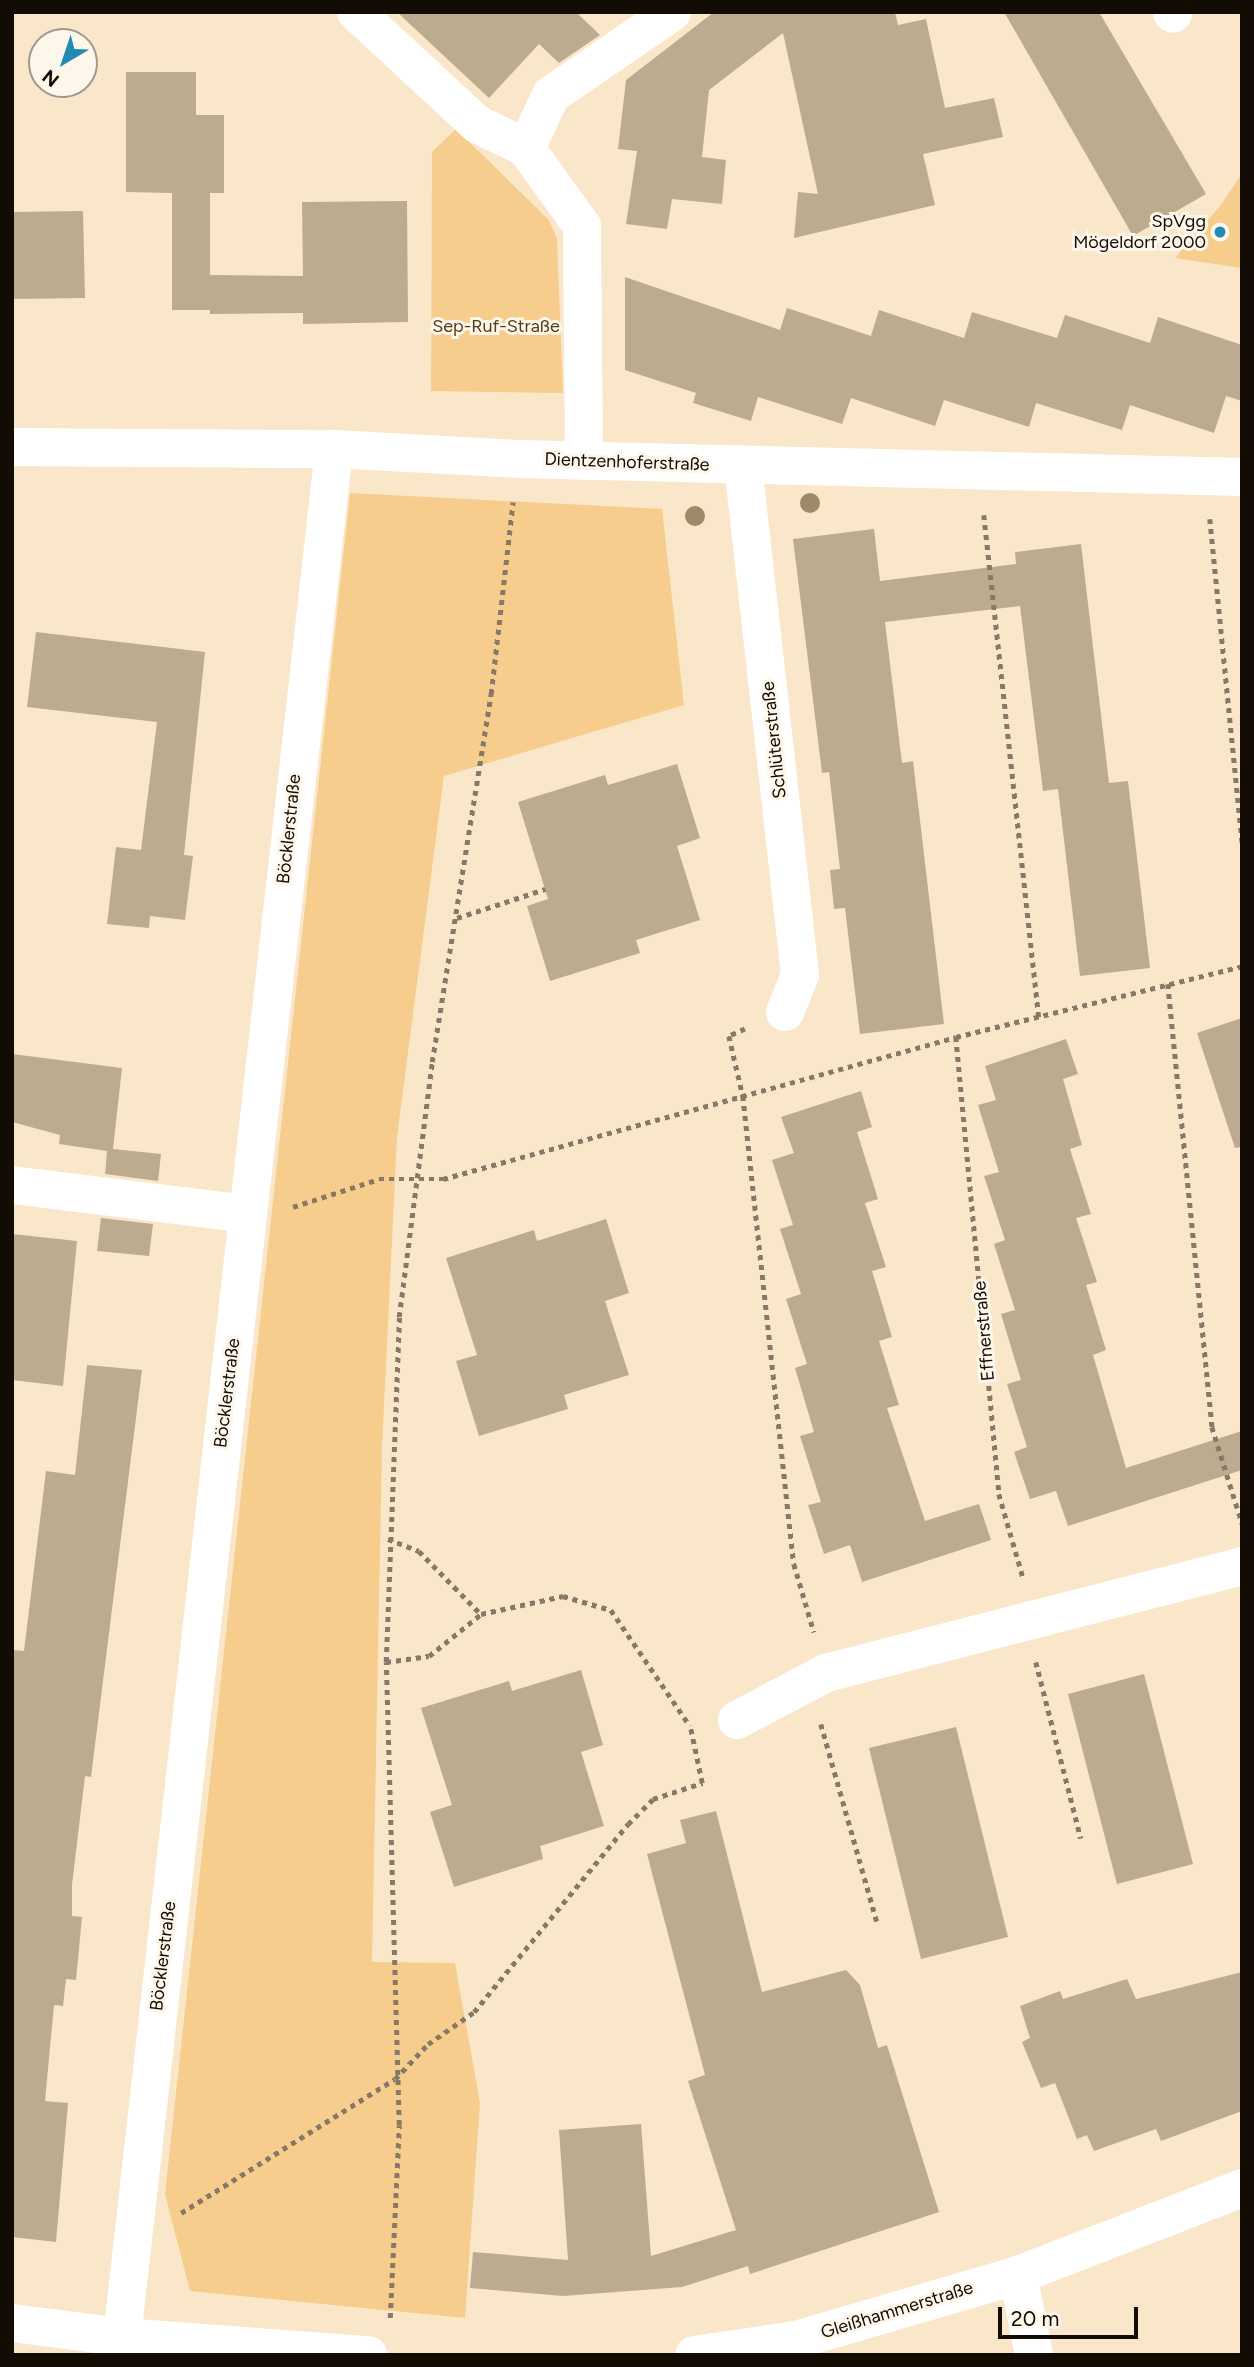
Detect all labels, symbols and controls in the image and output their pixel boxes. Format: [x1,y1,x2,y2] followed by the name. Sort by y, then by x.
[28,28,98,98] north arrow
[38,65,64,92] text: N
[1073,211,1206,254] place label: SpVgg Mögeldorf 2000
[1212,224,1228,240] marker: SpVgg Mögeldorf 2000
[432,315,560,337] park label: Sep-Ruf-Straße
[544,448,710,476] street label: Dientzenhoferstraße
[757,680,791,800] street label: Schlüterstraße
[272,773,306,885] street label: Böcklerstraße
[969,1280,999,1382] street label: Effnerstraße
[210,1337,244,1449] street label: Böcklerstraße
[146,1900,180,2012] street label: Böcklerstraße
[818,2277,976,2343] street label: Gleißhammerstraße
[1002,2294,1142,2338] scale bar
[1011,2306,1059,2331] text: 20 m

